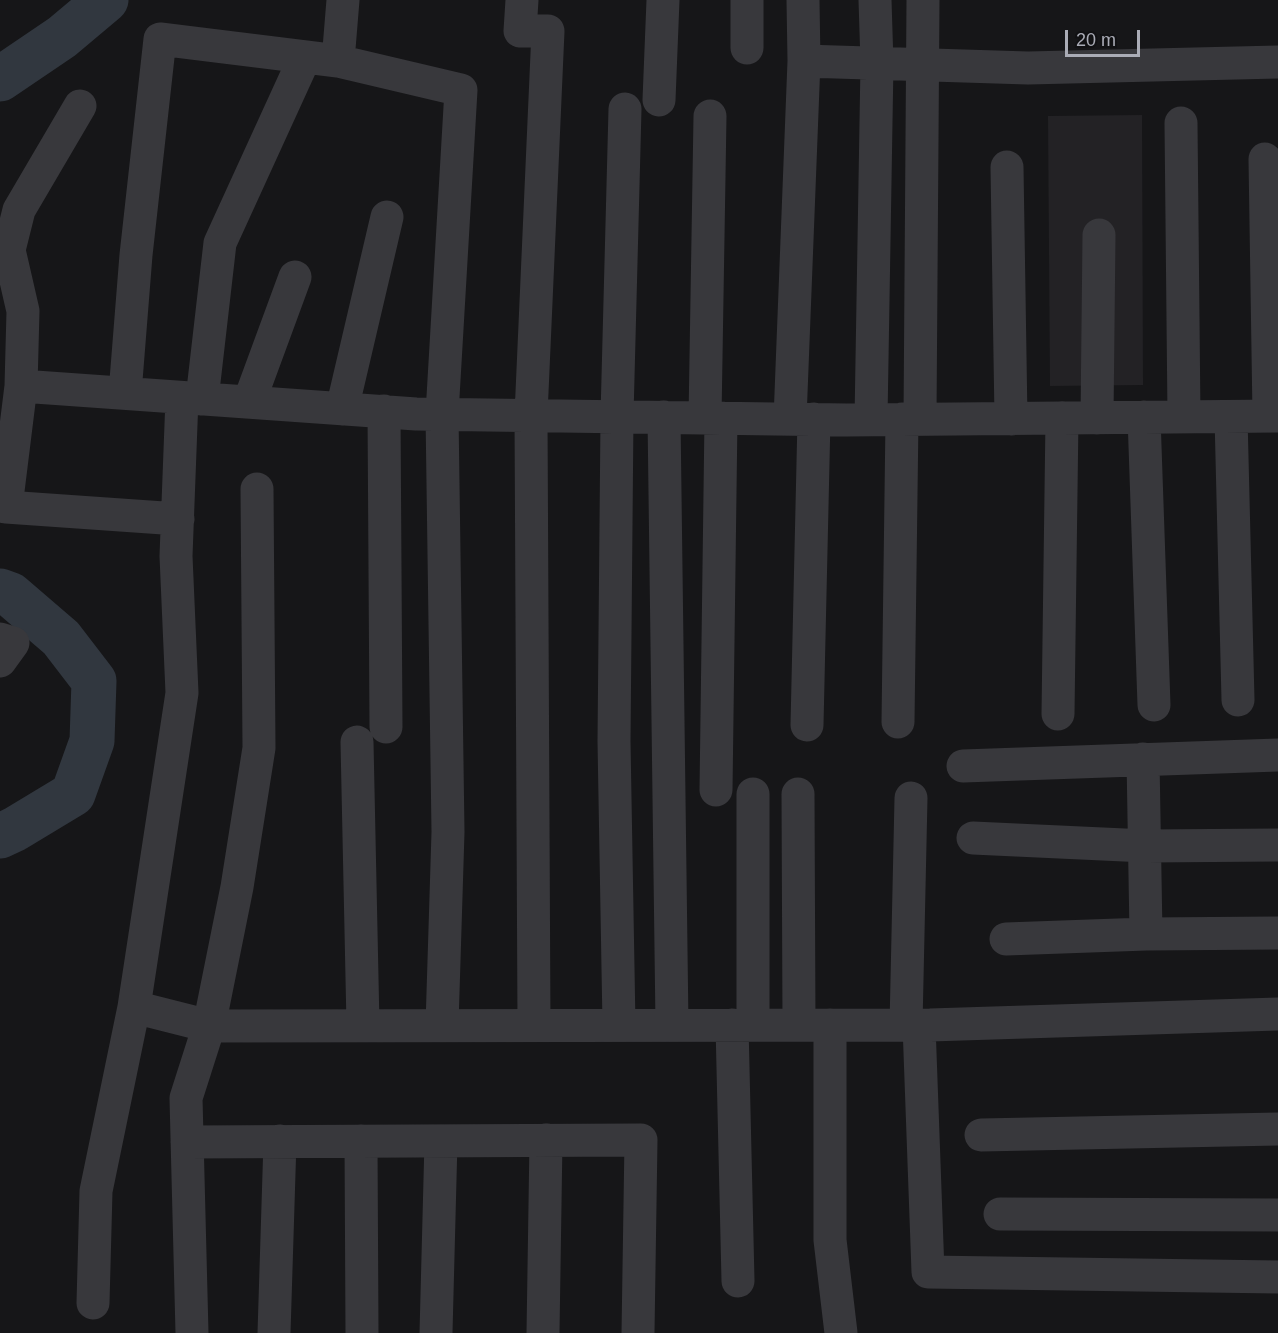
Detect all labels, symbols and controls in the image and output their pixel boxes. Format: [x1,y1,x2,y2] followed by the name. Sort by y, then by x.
[1068,18,1143,56] scale bar
[1076,30,1116,50] text: 20 m

